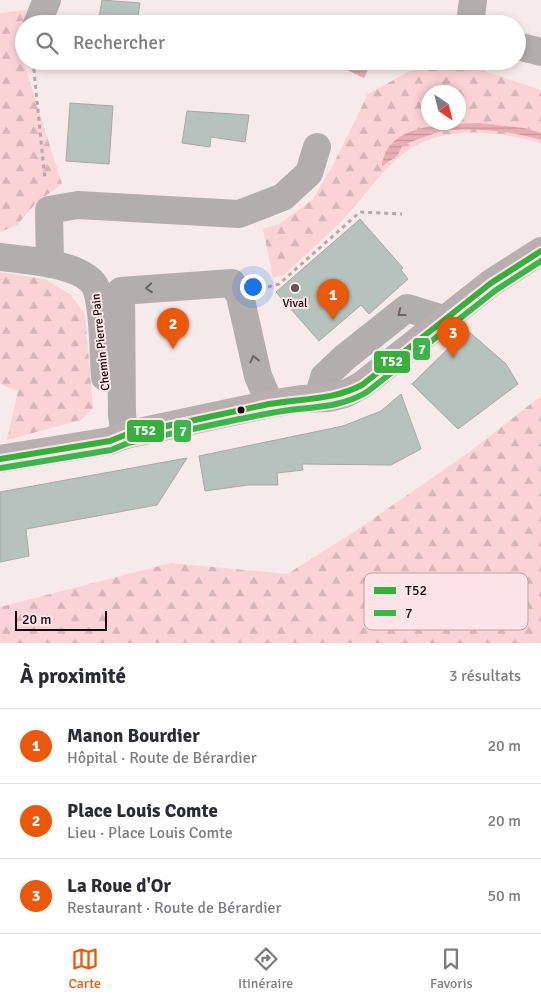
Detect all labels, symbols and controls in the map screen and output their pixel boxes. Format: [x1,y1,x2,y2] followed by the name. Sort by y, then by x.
[15,15,526,70] search box
[33,29,61,57] icon: search
[73,31,165,55] text: Rechercher
[421,85,466,130] north arrow
[240,274,266,300] your location
[317,279,349,320] pin: 1
[145,282,153,293] one-way arrow
[289,282,301,294] marker: Vival
[88,293,114,391] street label: Chemin Pierre Pain
[282,296,308,311] place label: Vival
[157,308,189,349] pin: 2
[397,308,406,317] one-way arrow
[437,317,469,358] pin: 3
[412,337,431,361] line badge: 7
[418,341,426,358] text: 7
[373,350,411,374] line badge: T52
[381,353,403,370] text: T52
[249,354,260,363] one-way arrow
[236,405,246,415] unlabelled marker
[126,419,165,443] line badge: T52
[173,419,192,443] line badge: 7
[134,422,156,439] text: T52
[179,423,187,440] text: 7
[364,573,528,630] legend
[405,582,427,599] text: T52
[405,605,413,622] text: 7
[15,608,108,631] scale bar
[22,611,51,628] text: 20 m
[20,663,126,689] text: À proximité
[449,666,521,686] text: 3 résultats
[67,724,200,748] text: Manon Bourdier
[32,736,40,756] text: 1
[487,736,521,756] text: 20 m
[67,748,257,768] text: Hôpital · Route de Bérardier
[67,799,218,823] text: Place Louis Comte
[32,811,40,831] text: 2
[487,811,521,831] text: 20 m
[67,823,233,843] text: Lieu · Place Louis Comte
[67,874,171,898] text: La Roue d'Or
[32,886,40,906] text: 3
[487,886,521,906] text: 50 m
[67,898,281,918] text: Restaurant · Route de Bérardier
[68,945,101,992] tab: Carte
[238,945,293,992] tab: Itinéraire
[430,945,473,992] tab: Favoris

